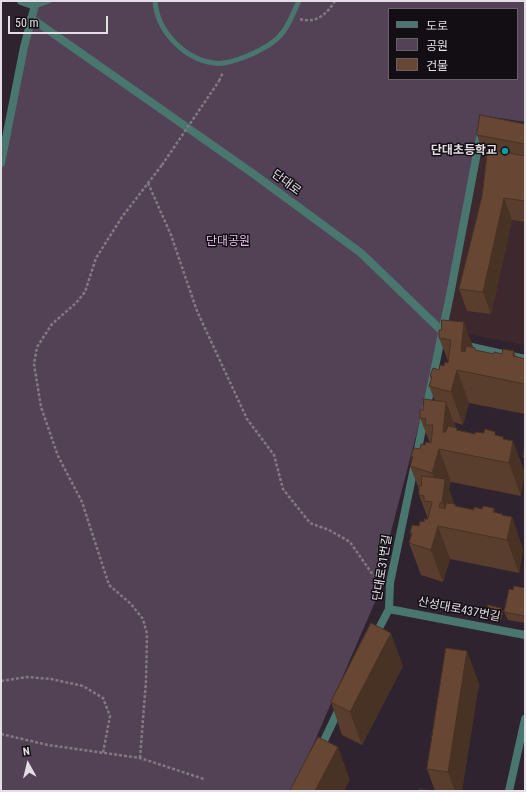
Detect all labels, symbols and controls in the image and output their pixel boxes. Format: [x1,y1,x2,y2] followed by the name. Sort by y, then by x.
[10,8,110,34] scale bar
[388,8,518,80] legend
[15,16,39,30] text: 50 m
[426,19,448,33] text: 도로
[426,39,448,53] text: 공원
[426,59,448,73] text: 건물
[431,144,497,158] place label: 단대초등학교
[500,146,510,156] marker: 단대초등학교
[268,167,304,199] street label: 단대로
[206,235,250,249] park label: 단대공원
[371,534,395,602] street label: 단대로31번길
[416,595,502,625] street label: 산성대로437번길
[8,744,48,784] north arrow
[22,745,31,759] text: N

